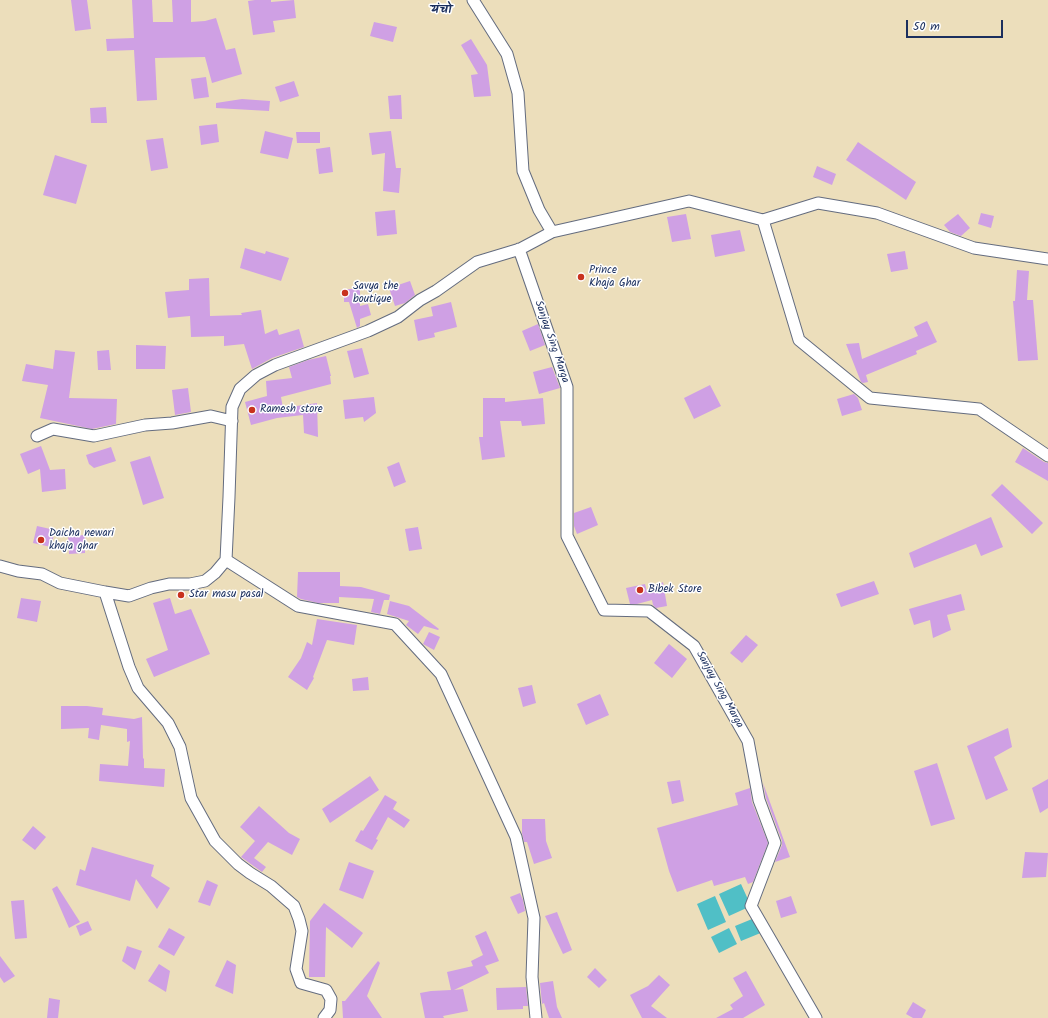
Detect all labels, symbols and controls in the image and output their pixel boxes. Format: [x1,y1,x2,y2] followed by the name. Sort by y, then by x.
[431,4,451,18] district label: यंचो
[908,12,1005,38] scale bar
[913,17,940,36] text: 50 m
[589,264,640,290] place label: Prince Khaja Ghar
[576,272,586,282] marker: Prince Khaja Ghar
[353,280,398,306] place label: Savya the boutique
[340,288,350,298] marker: Savya the boutique
[531,299,571,385] street label: Sanjay Sing Marga
[260,403,323,417] place label: Ramesh store
[247,405,257,415] marker: Ramesh store
[49,527,114,553] place label: Daicha newari khaja ghar
[36,535,46,545] marker: Daicha newari khaja ghar
[648,583,702,597] place label: Bibek Store
[635,585,645,595] marker: Bibek Store
[189,588,264,602] place label: Star masu pasal
[176,590,186,600] marker: Star masu pasal
[692,649,746,731] street label: Sanjay Sing Marga

